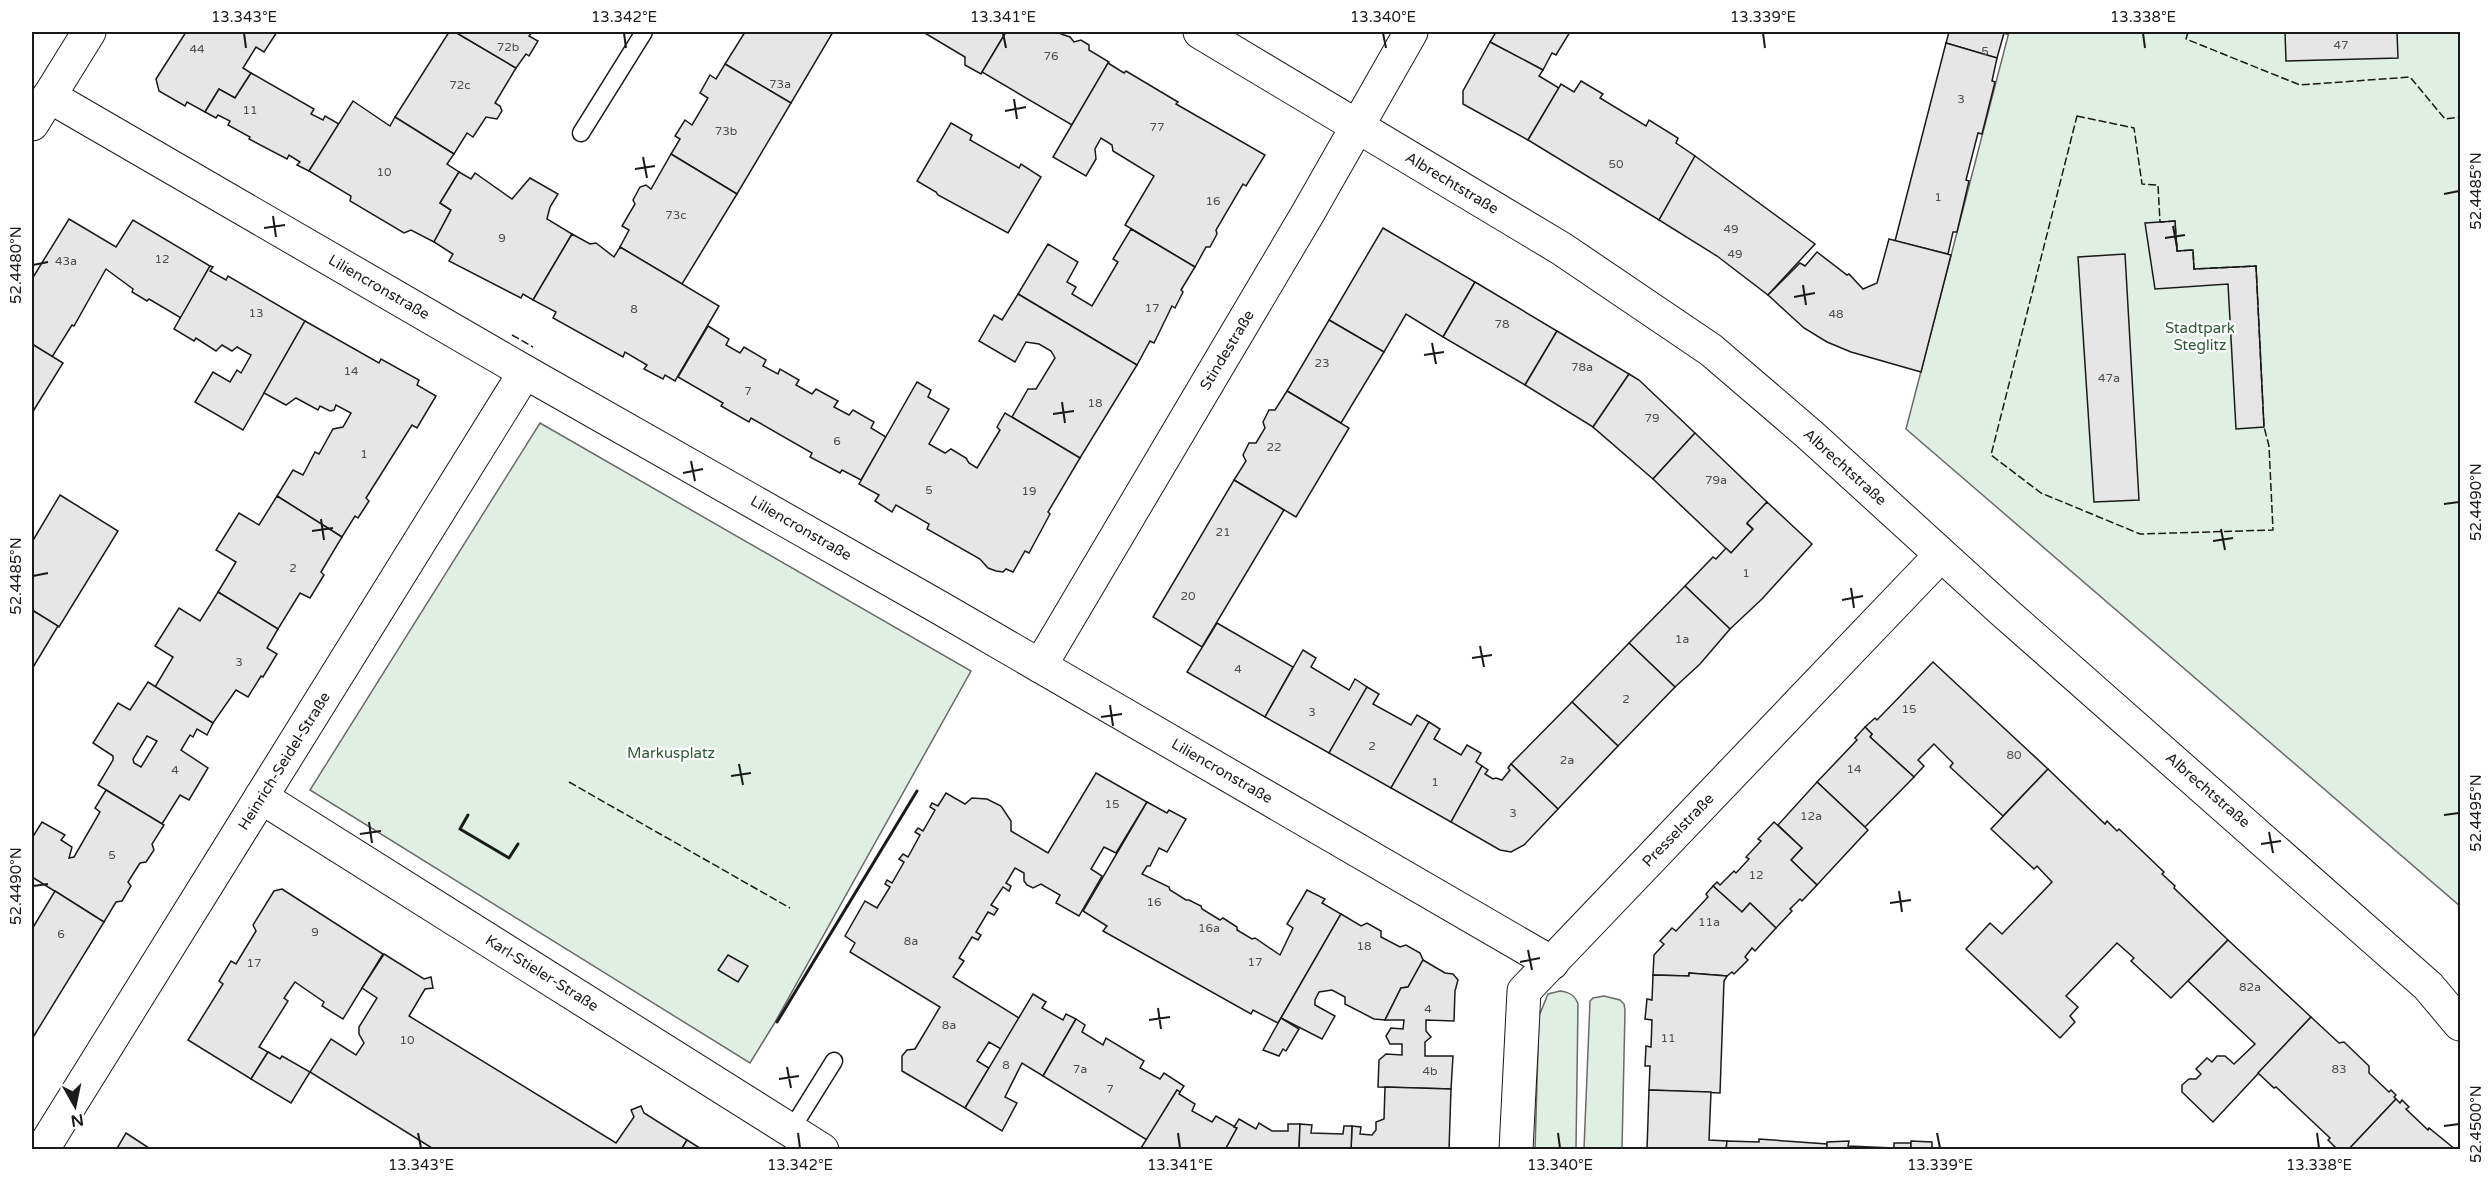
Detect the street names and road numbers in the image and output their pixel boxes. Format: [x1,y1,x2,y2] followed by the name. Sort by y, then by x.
[1402,148,1502,218] street label: Albrechtstraße
[325,251,433,323] street label: Liliencronstraße
[1196,307,1258,393] street label: Stindestraße
[1800,425,1890,509] street label: Albrechtstraße
[747,492,855,564] street label: Liliencronstraße
[234,689,334,833] street label: Heinrich-Seidel-Straße
[1168,735,1276,807] street label: Liliencronstraße
[2162,749,2254,831] street label: Albrechtstraße
[1638,789,1718,871] street label: Presselstraße
[482,931,602,1015] street label: Karl-Stieler-Straße

